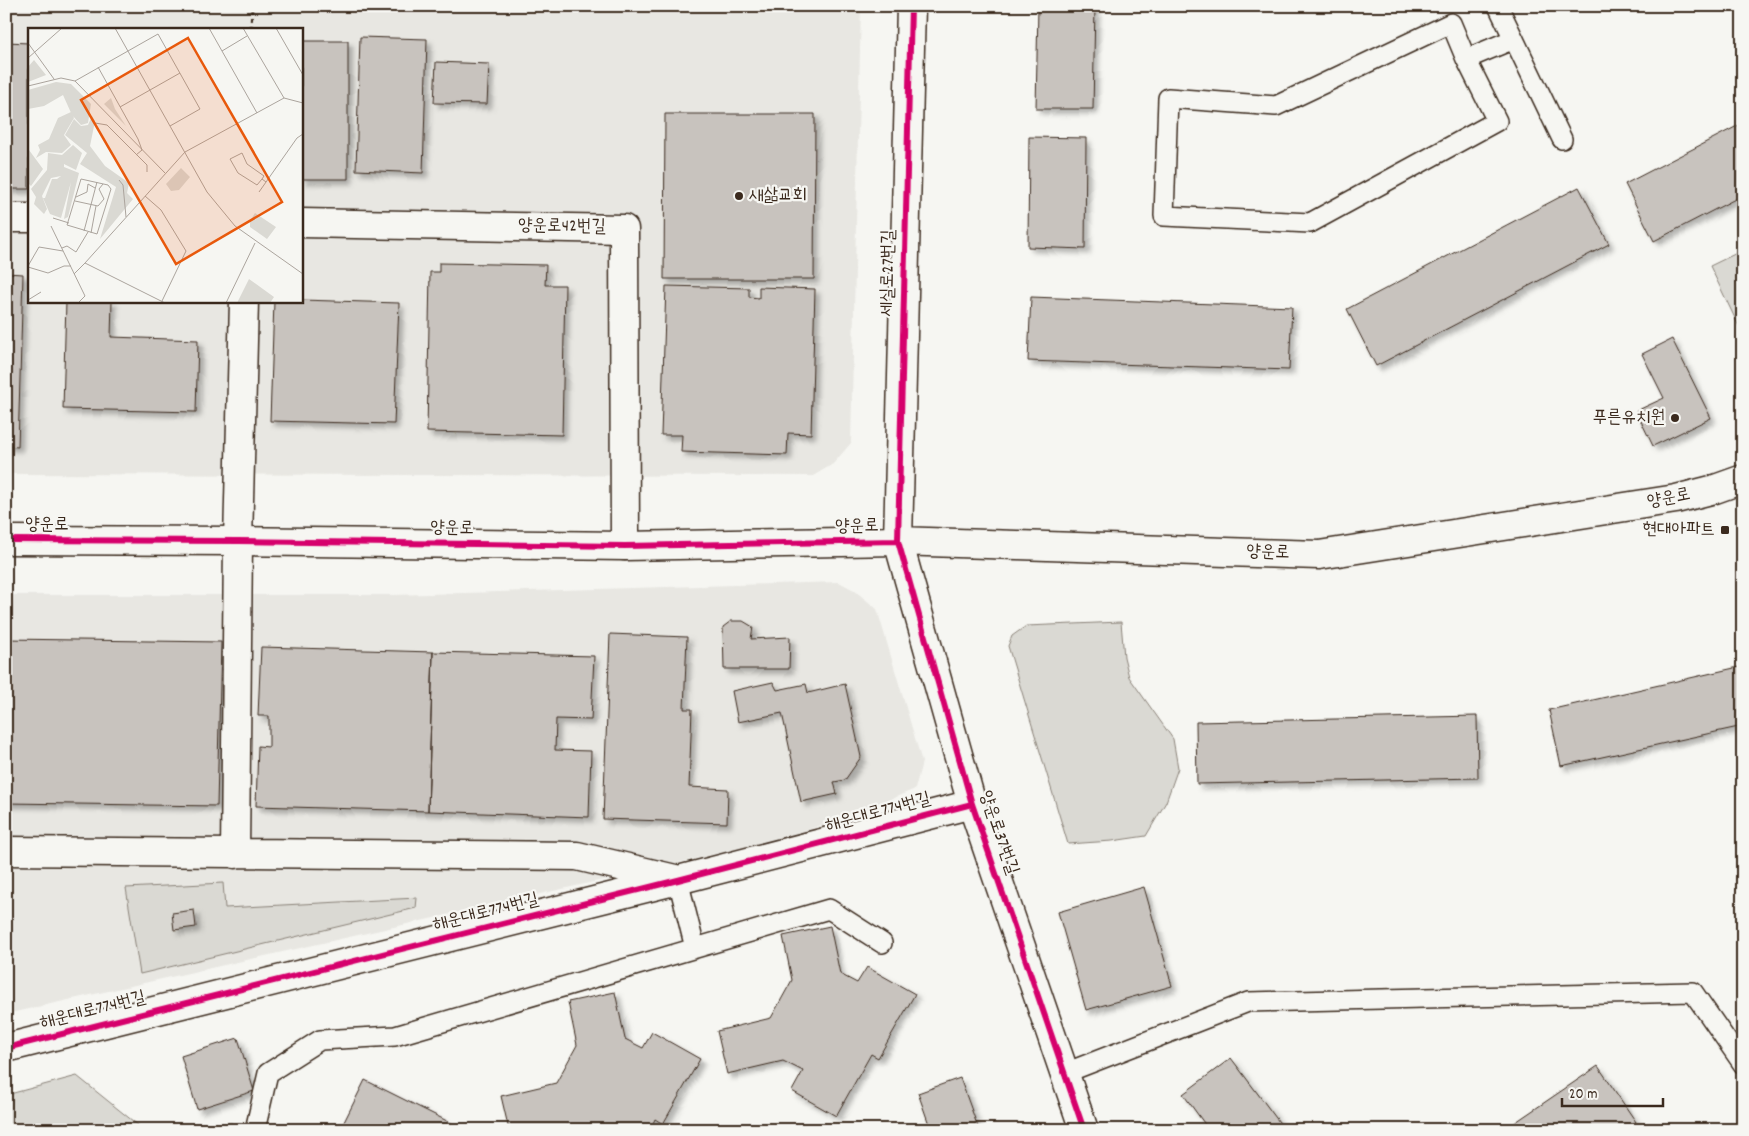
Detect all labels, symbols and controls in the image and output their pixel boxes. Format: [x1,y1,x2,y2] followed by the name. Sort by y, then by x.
[28,28,302,302] inset map
[749,184,807,209] place label: 새삶교회
[733,190,745,202] marker: 새삶교회
[518,214,607,240] street label: 양운로42번길
[876,229,902,317] street label: 세실로27번길
[1593,406,1665,431] place label: 푸른유치원
[1669,412,1681,424] marker: 푸른유치원
[1645,483,1693,515] street label: 양운로
[25,513,69,538] street label: 양운로
[835,514,879,540] street label: 양운로
[430,516,474,542] street label: 양운로
[1643,518,1715,543] place label: 현대아파트
[1719,524,1731,536] marker: 현대아파트
[1246,540,1290,566] street label: 양운로
[823,787,934,839] street label: 해운대로774번길
[972,788,1024,879] street label: 양운로37번길
[430,888,542,938] street label: 해운대로774번길
[37,986,149,1036] street label: 해운대로774번길
[1562,1076,1663,1108] scale bar
[1569,1084,1597,1106] text: 20 m

